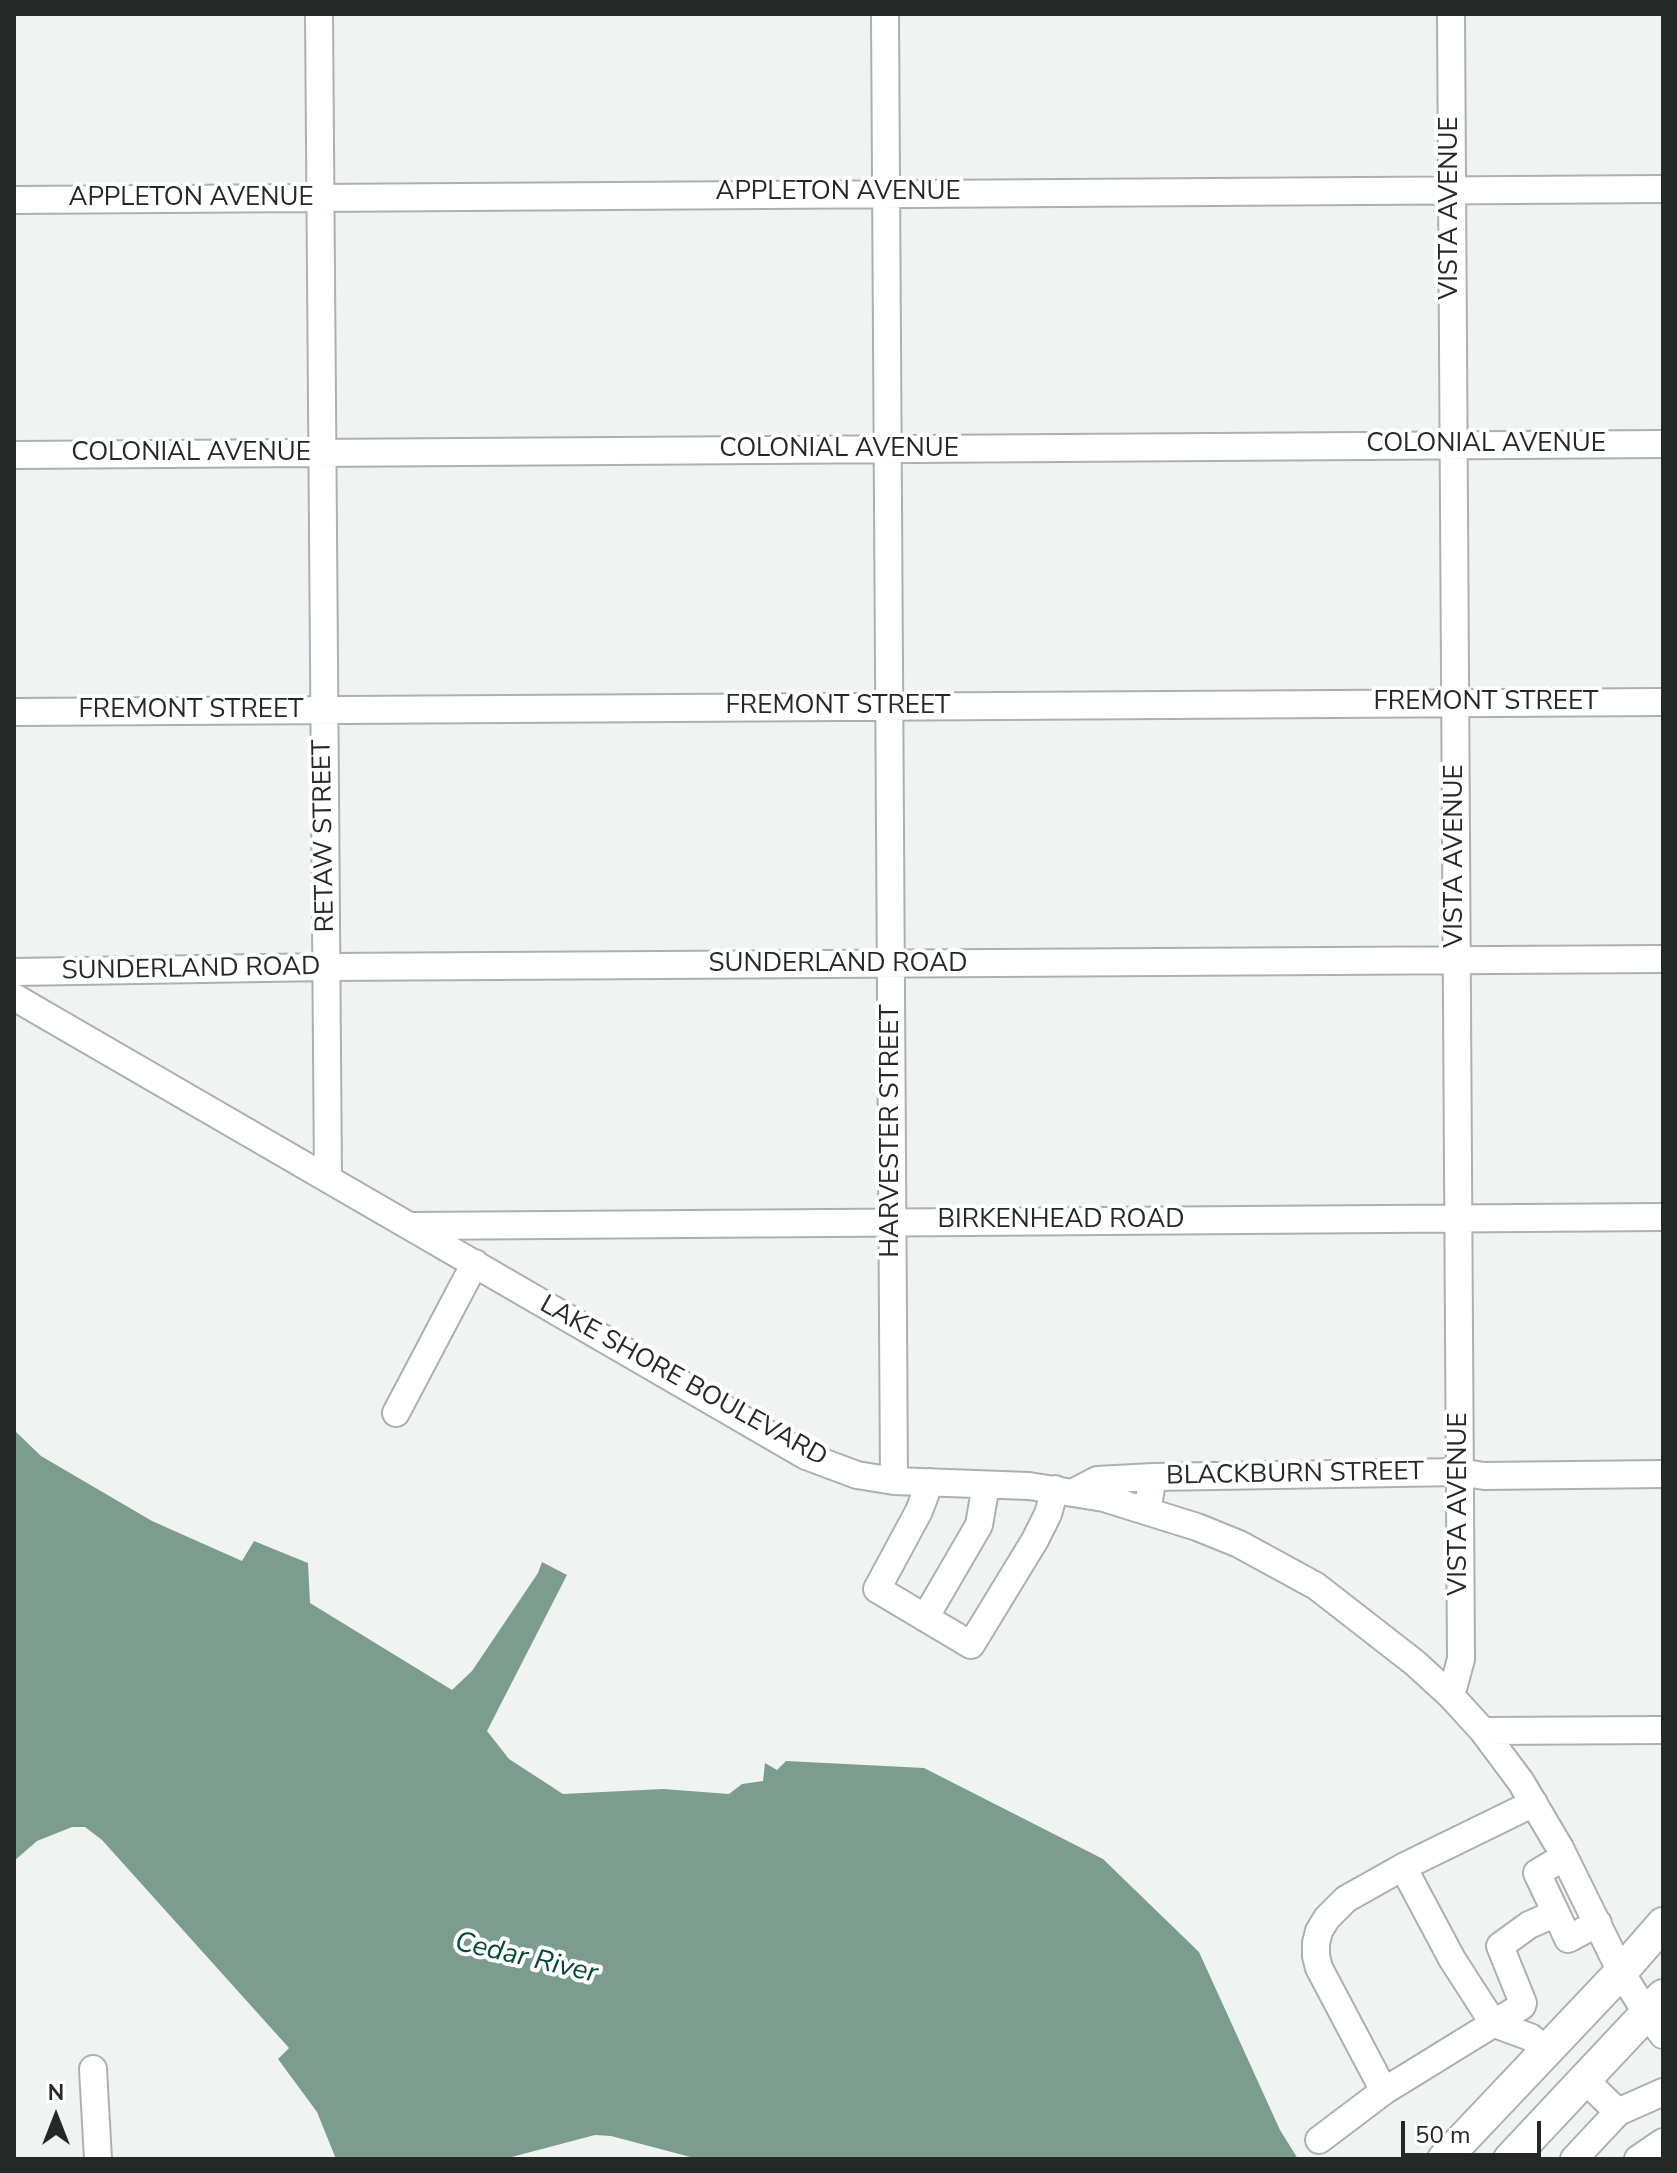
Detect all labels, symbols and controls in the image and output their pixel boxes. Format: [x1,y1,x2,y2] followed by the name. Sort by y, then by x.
[1435,116,1467,300] street label: VISTA AVENUE
[715,177,961,209] street label: APPLETON AVENUE
[68,183,314,215] street label: APPLETON AVENUE
[1366,429,1606,461] street label: COLONIAL AVENUE
[719,434,959,466] street label: COLONIAL AVENUE
[71,438,311,470] street label: COLONIAL AVENUE
[1374,687,1598,719] street label: FREMONT STREET
[726,691,950,723] street label: FREMONT STREET
[79,695,303,727] street label: FREMONT STREET
[308,739,342,933] street label: RETAW STREET
[1440,764,1472,948] street label: VISTA AVENUE
[709,949,967,981] street label: SUNDERLAND ROAD
[61,952,321,988] street label: SUNDERLAND ROAD
[876,1004,908,1258] street label: HARVESTER STREET
[938,1205,1184,1237] street label: BIRKENHEAD ROAD
[534,1290,832,1474] street label: LAKE SHORE BOULEVARD
[1444,1412,1476,1596] street label: VISTA AVENUE
[1166,1457,1424,1493] street label: BLACKBURN STREET
[451,1926,601,1992] water label: Cedar River
[16,2077,96,2157] north arrow
[48,2078,64,2108] text: N
[1405,2105,1545,2155] scale bar
[1415,2119,1471,2151] text: 50 m

